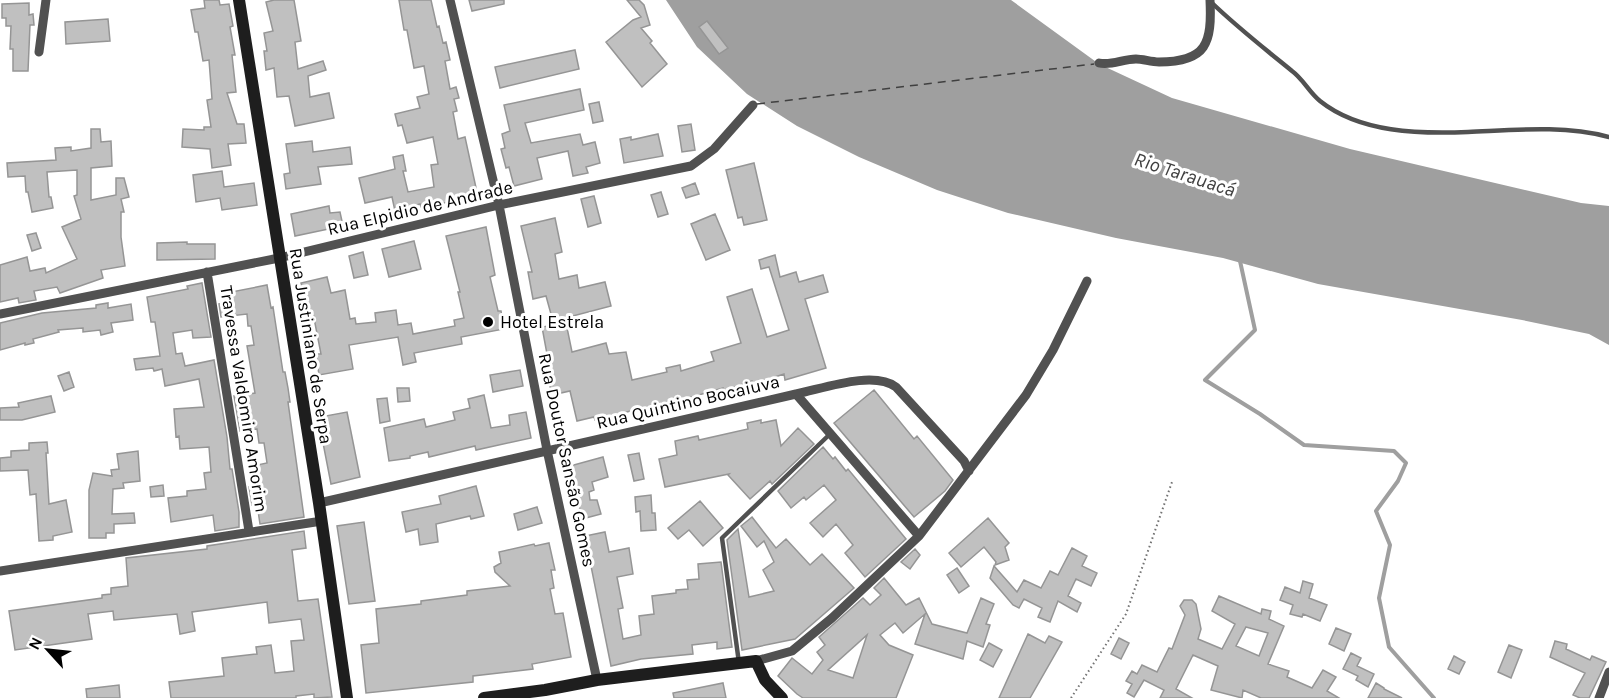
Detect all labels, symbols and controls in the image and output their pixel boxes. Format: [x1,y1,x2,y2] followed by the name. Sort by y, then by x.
[1131,147,1238,202] water label: Rio Tarauacá
[325,176,515,240] street label: Rua Elpidio de Andrade
[285,246,337,446] street label: Rua Justiniano de Serpa
[215,284,273,514] street label: Travessa Valdomiro Amorim
[500,311,604,333] place label: Hotel Estrela
[481,315,495,329] marker: Hotel Estrela
[534,351,600,569] street label: Rua Doutor Sansão Gomes
[594,370,782,434] street label: Rua Quintino Bocaiuva
[18,620,78,680] north arrow
[24,634,46,653] text: N

